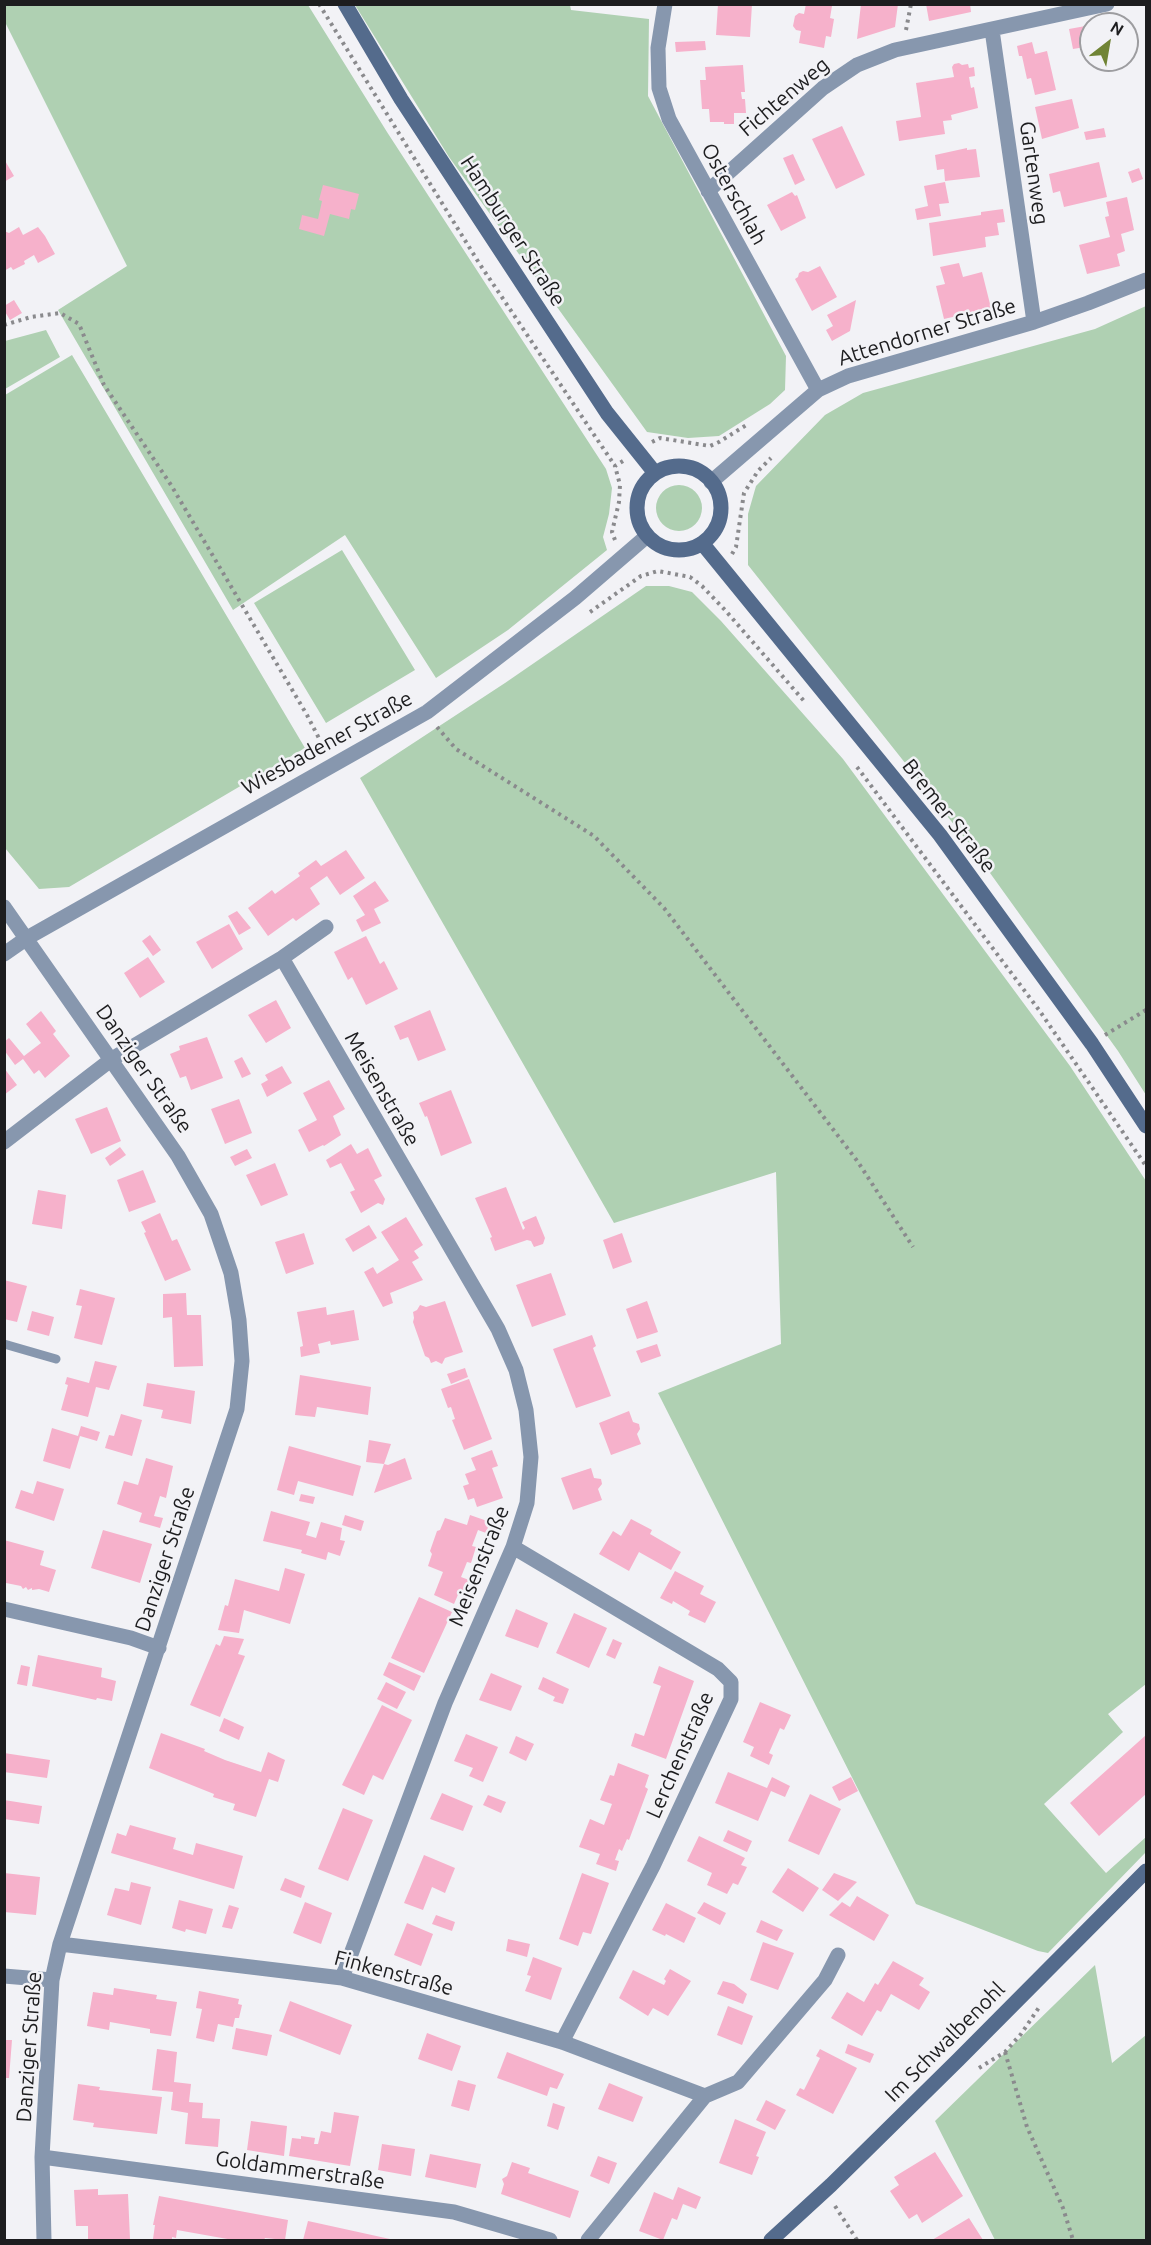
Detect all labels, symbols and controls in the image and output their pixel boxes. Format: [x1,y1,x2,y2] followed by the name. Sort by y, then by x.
[1079,12,1139,72] north arrow
[1107,17,1127,39] text: N
[734,52,834,142] street label: Fichtenweg
[1014,120,1054,226] street label: Gartenweg
[696,139,772,249] street label: Osterschlah
[455,151,571,311] street label: Hamburger Straße
[835,293,1019,371] street label: Attendorner Straße
[237,686,417,800] street label: Wiesbadener Straße
[897,754,1001,878] street label: Bremer Straße
[90,1000,198,1138] street label: Danziger Straße
[339,1027,425,1151] street label: Meisenstraße
[130,1483,200,1635] street label: Danziger Straße
[443,1502,515,1630] street label: Meisenstraße
[641,1688,719,1822] street label: Lerchenstraße
[332,1945,456,2001] street label: Finkenstraße
[11,1971,47,2123] street label: Danziger Straße
[880,1977,1010,2107] street label: Im Schwalbenohl
[214,2146,386,2194] street label: Goldammerstraße

